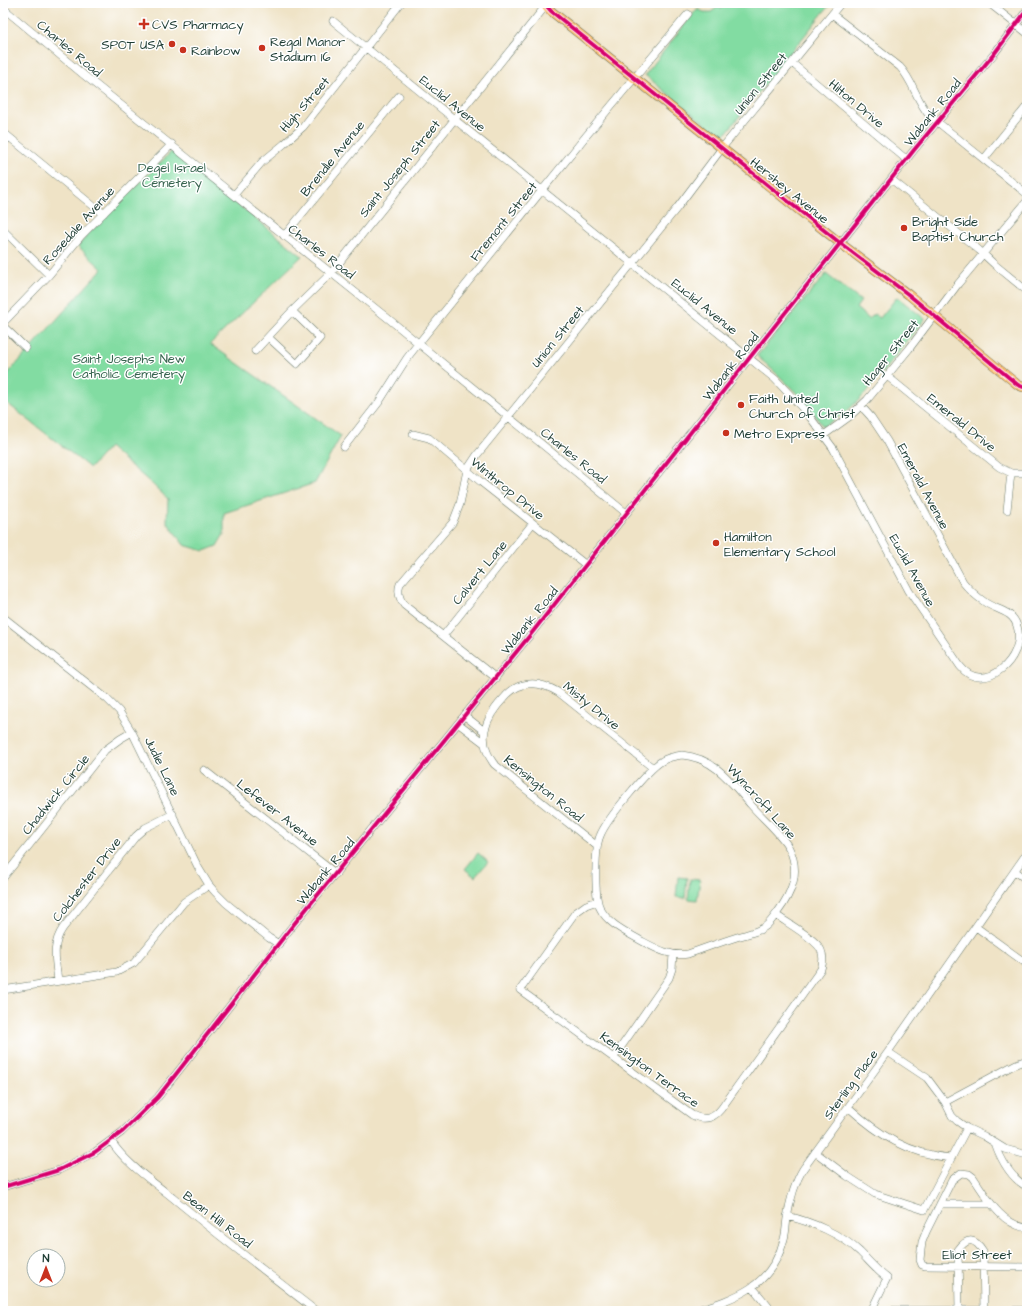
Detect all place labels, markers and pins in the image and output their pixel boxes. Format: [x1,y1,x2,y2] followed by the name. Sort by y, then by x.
[152,16,244,35] place label: CVS Pharmacy
[139,19,149,29] marker: CVS Pharmacy
[270,33,345,66] place label: Regal Manor Stadium 16
[101,36,165,54] place label: SPOT USA
[167,39,177,49] marker: SPOT USA
[191,42,240,60] place label: Rainbow
[257,43,267,53] marker: Regal Manor Stadium 16
[178,45,188,55] marker: Rainbow
[912,213,1004,246] place label: Bright Side Baptist Church
[899,223,909,233] marker: Bright Side Baptist Church
[749,390,856,423] place label: Faith United Church of Christ
[736,400,746,410] marker: Faith United Church of Christ
[734,425,826,443] place label: Metro Express
[721,428,731,438] marker: Metro Express
[724,528,836,562] place label: Hamilton Elementary School
[711,538,721,548] marker: Hamilton Elementary School

